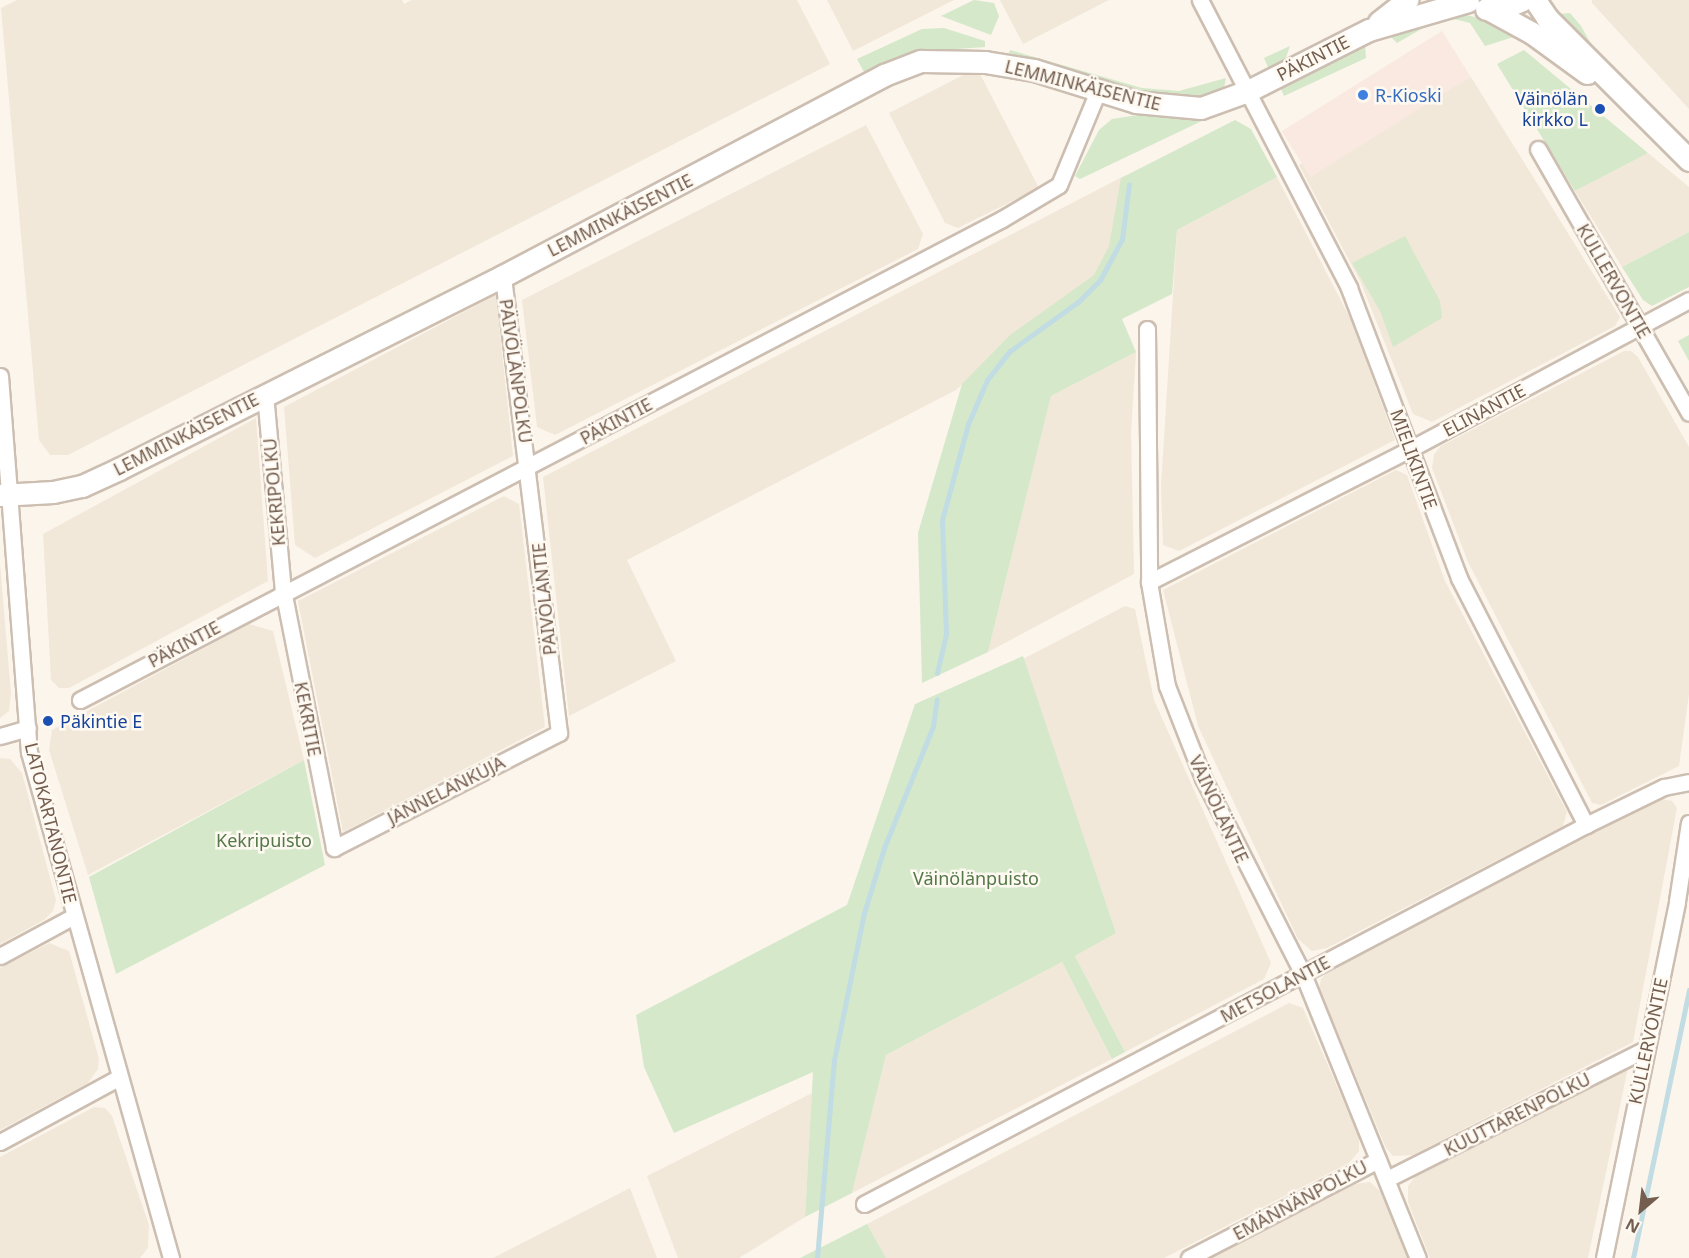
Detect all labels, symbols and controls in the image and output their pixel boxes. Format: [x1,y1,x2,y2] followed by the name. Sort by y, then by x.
[1273,31,1353,85] street label: PÄKINTIE
[1003,55,1163,115] street label: LEMMINKÄISENTIE
[1375,84,1442,106] place label: R-Kioski
[1356,88,1370,102] marker: R-Kioski
[1515,88,1588,130] place label: Väinölän kirkko L
[1593,102,1607,116] marker: Väinölän kirkko L
[544,169,696,261] street label: LEMMINKÄISENTIE
[1572,220,1656,342] street label: KULLERVONTIE
[495,297,537,445] street label: PÄIVÖLÄNPOLKU
[1439,379,1529,441] street label: ELINANTIE
[110,388,262,480] street label: LEMMINKÄISENTIE
[576,393,656,449] street label: PÄKINTIE
[1386,406,1442,512] street label: MIELIKINTIE
[259,437,289,547] street label: KEKRIPOLKU
[527,542,561,656] street label: PÄIVÖLÄNTIE
[144,616,224,672] street label: PÄKINTIE
[290,680,326,758] street label: KEKRITIE
[60,710,142,732] place label: Päkintie E
[41,714,55,728] marker: Päkintie E
[21,740,81,906] street label: LATOKARTANONTIE
[384,751,508,829] street label: JANNELANKUJA
[1185,752,1253,866] street label: VÄINÖLÄNTIE
[216,829,312,851] park label: Kekripuisto
[913,867,1039,889] park label: Väinölänpuisto
[1217,951,1333,1027] street label: METSOLANTIE
[1624,976,1672,1106] street label: KULLERVONTIE
[1440,1068,1594,1160] street label: KUUTTARENPOLKU
[1229,1155,1371,1245] street label: EMÄNNÄNPOLKU
[1611,1180,1671,1240] north arrow
[1622,1213,1643,1239] text: N

